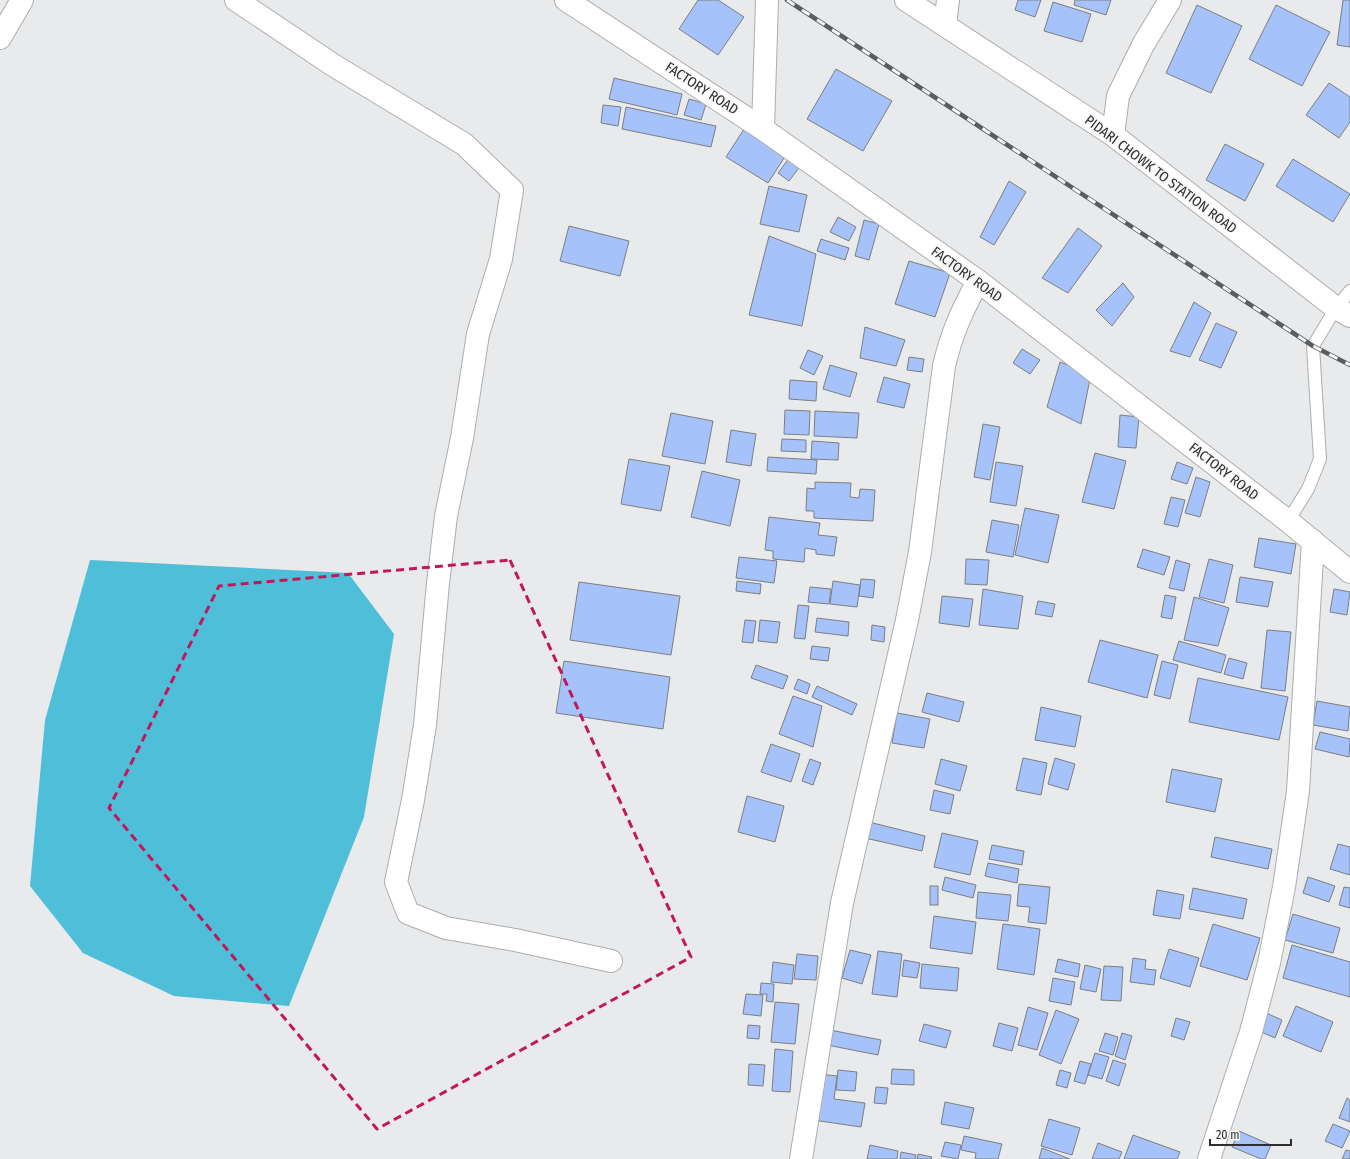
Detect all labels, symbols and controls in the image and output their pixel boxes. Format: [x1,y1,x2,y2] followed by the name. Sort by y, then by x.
[662,59,741,118] street label: FACTORY ROAD
[1081,112,1240,237] street label: PIDARI CHOWK TO STATION ROAD
[928,243,1006,306] street label: FACTORY ROAD
[1186,439,1262,504] street label: FACTORY ROAD
[1210,1121,1291,1147] scale bar
[1216,1128,1240,1142] text: 20 m

